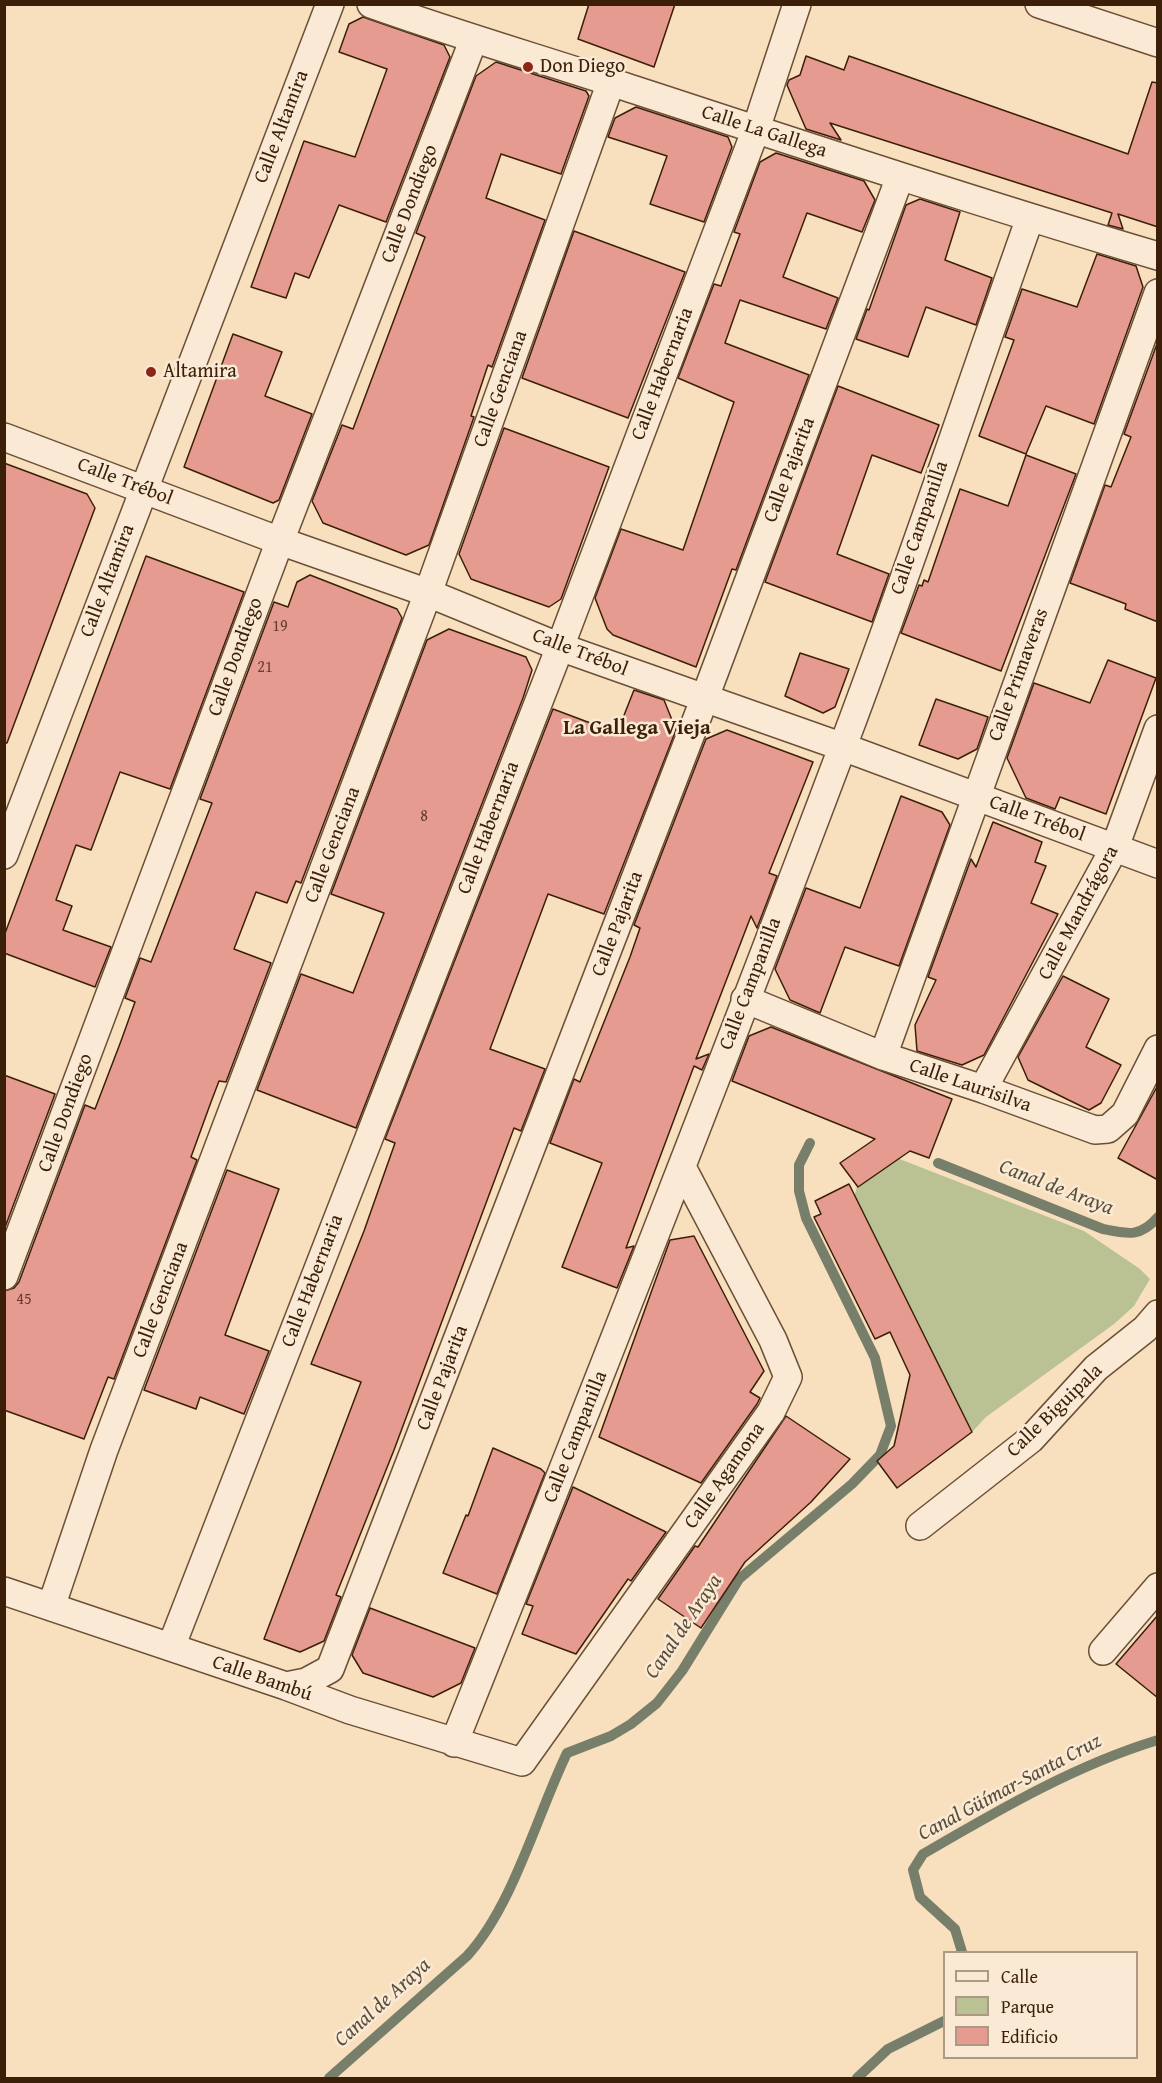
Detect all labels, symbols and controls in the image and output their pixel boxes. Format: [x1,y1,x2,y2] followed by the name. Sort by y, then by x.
[540,55,625,79] place label: Don Diego
[521,60,535,74] marker: Don Diego
[249,67,315,187] street label: Calle Altamira
[698,100,830,164] street label: Calle La Gallega
[376,141,444,267] street label: Calle Dondiego
[627,304,699,444] street label: Calle Habernaria
[469,327,533,451] street label: Calle Genciana
[163,360,237,384] place label: Altamira
[144,365,158,379] marker: Altamira
[759,414,821,526] street label: Calle Pajarita
[74,453,176,511] street label: Calle Trébol
[886,458,954,598] street label: Calle Campanilla
[75,521,141,641] street label: Calle Altamira
[203,594,269,720] street label: Calle Dondiego
[984,605,1054,745] street label: Calle Primaveras
[272,617,288,637] house number: 19
[529,624,631,682] street label: Calle Trébol
[257,658,273,678] house number: 21
[563,716,711,742] district label: La Gallega Vieja
[453,758,525,898] street label: Calle Habernaria
[300,784,366,906] street label: Calle Genciana
[986,791,1088,847] street label: Calle Trébol
[420,807,428,827] house number: 8
[1034,842,1124,984] street label: Calle Mandrágora
[587,868,649,980] street label: Calle Pajarita
[715,914,787,1054] street label: Calle Campanilla
[33,1050,99,1176] street label: Calle Dondiego
[906,1054,1034,1118] street label: Calle Laurisilva
[995,1155,1117,1221] water label: Canal de Araya
[277,1211,349,1351] street label: Calle Habernaria
[128,1239,194,1361] street label: Calle Genciana
[16,1290,32,1310] house number: 45
[412,1322,474,1434] street label: Calle Pajarita
[1002,1359,1108,1463] street label: Calle Biguipala
[539,1368,613,1506] street label: Calle Campanilla
[680,1418,770,1534] street label: Calle Agamona
[640,1570,728,1684] water label: Canal de Araya
[209,1651,315,1707] street label: Calle Bambú
[914,1729,1106,1847] water label: Canal Güímar-Santa Cruz
[943,1951,1138,2059] legend
[330,1953,436,2053] water label: Canal de Araya
[1001,1963,1038,1990] text: Calle
[1001,1993,1054,2020] text: Parque
[1001,2023,1058,2050] text: Edificio

